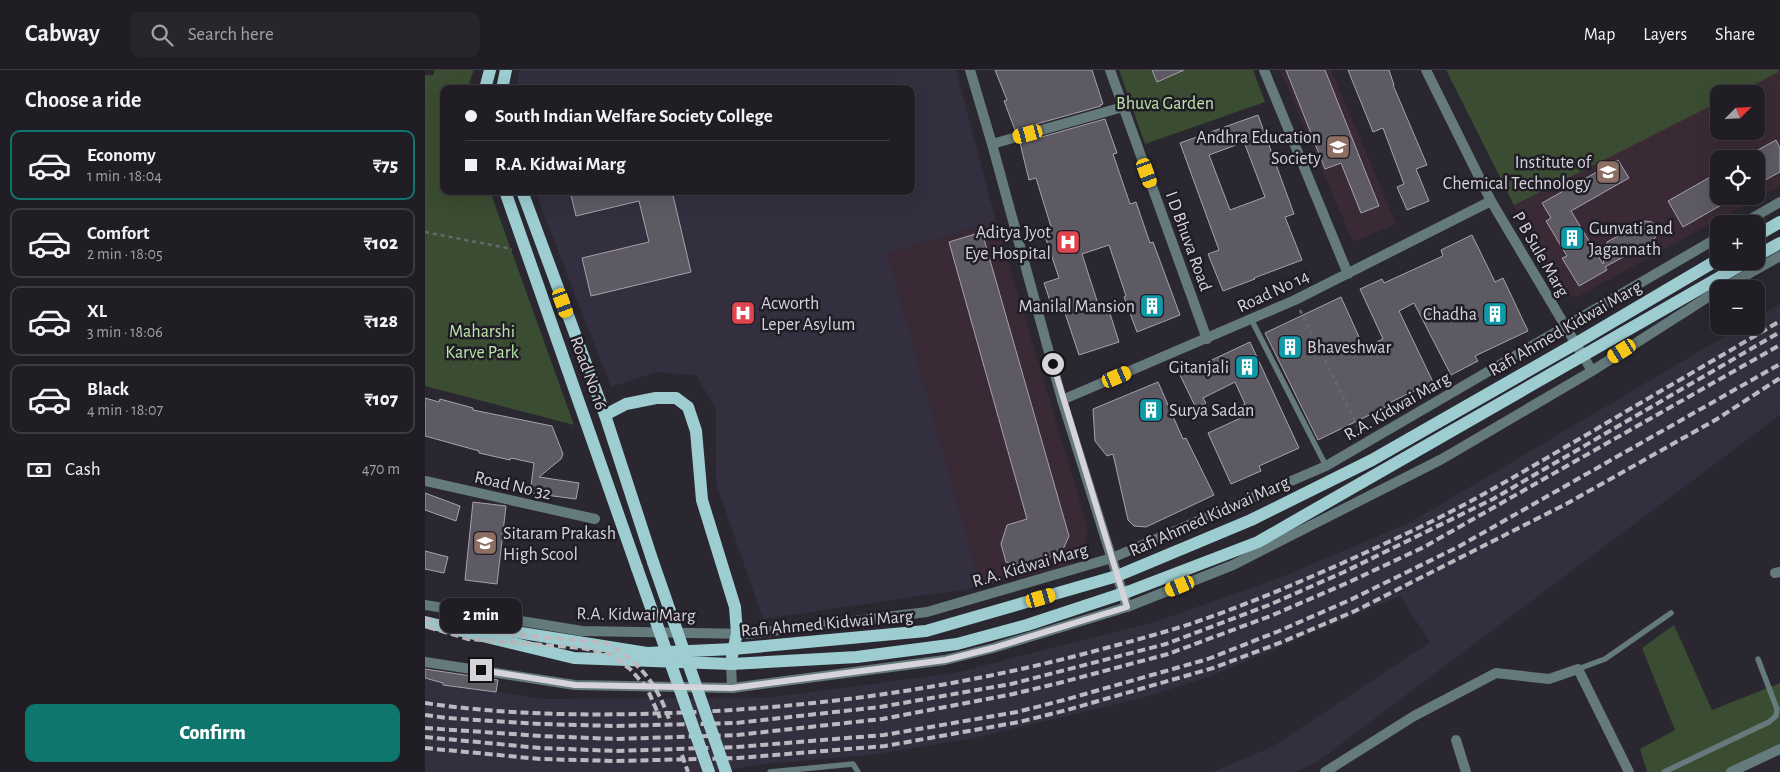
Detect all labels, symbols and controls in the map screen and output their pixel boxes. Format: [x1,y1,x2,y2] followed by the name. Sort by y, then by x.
[130,12,480,57] search box
[148,21,176,49] icon: search
[25,22,100,46] text: Cabway
[188,25,274,44] text: Search here
[1584,26,1615,44] text: Map
[1643,26,1687,44] text: Layers
[1715,26,1755,44] text: Share
[1710,85,1765,140] north arrow
[1710,85,1765,335] map controls
[25,89,141,111] text: Choose a ride
[1116,95,1214,113] park label: Bhuva Garden
[495,107,773,126] text: South Indian Welfare Society College
[1011,123,1044,145] car
[1196,129,1321,168] place label: Andhra Education Society
[1325,134,1351,160] school or university icon: Andhra Education Society
[27,143,72,188] icon: car
[87,146,156,165] text: Economy
[1710,150,1765,205] button: locate
[1443,154,1593,193] place label: Institute of Chemical Technology
[495,155,625,174] text: R.A. Kidwai Marg
[373,156,398,175] text: ₹75
[1134,156,1159,190] car
[1595,159,1621,185] school or university icon: Institute of Chemical Technology
[87,168,162,184] text: 1 min · 18:04
[1162,189,1214,294] street label: I D Bhuva Road
[1509,209,1572,300] street label: P B Sule Marg
[1710,215,1765,270] button: +
[1589,220,1673,259] place label: Gunvati and Jagannath
[27,221,72,266] icon: car
[87,224,149,243] text: Comfort
[965,224,1051,263] place label: Aditya Jyot Eye Hospital
[1559,225,1585,251] building icon: Gunvati and Jagannath
[1055,229,1081,255] hospital icon: Aditya Jyot Eye Hospital
[364,234,398,253] text: ₹102
[87,246,163,262] text: 2 min · 18:05
[1235,267,1313,316] street label: Road No 14
[1486,278,1645,380] street label: Rafi Ahmed Kidwai Marg
[1710,280,1765,335] button: −
[550,286,575,320] car
[1139,293,1165,319] building icon: Manilal Mansion
[761,295,855,334] place label: Acworth Leper Asylum
[1019,298,1135,316] place label: Manilal Mansion
[27,299,72,344] icon: car
[730,300,756,326] hospital icon: Acworth Leper Asylum
[1482,301,1508,327] building icon: Chadha
[87,302,107,321] text: XL
[1423,306,1477,324] place label: Chadha
[364,312,398,331] text: ₹128
[445,323,520,362] park label: Maharshi Karve Park
[87,324,163,340] text: 3 min · 18:06
[566,334,610,413] street label: Road No 16
[1277,334,1303,360] building icon: Bhaveshwar
[1605,337,1638,365] car
[1307,339,1391,357] place label: Bhaveshwar
[1042,353,1064,375] route start
[1234,354,1260,380] building icon: Gitanjali
[1169,359,1229,377] place label: Gitanjali
[1100,364,1133,390] car
[1341,369,1454,444] street label: R.A. Kidwai Marg
[27,377,72,422] icon: car
[87,380,129,399] text: Black
[365,390,398,409] text: ₹107
[1138,397,1164,423] building icon: Surya Sadan
[87,402,163,418] text: 4 min · 18:07
[1169,402,1254,420] place label: Surya Sadan
[25,456,53,484] icon: cash
[65,460,101,479] text: Cash
[362,461,400,477] text: 470 m
[473,468,553,504] street label: Road No 32
[1127,473,1292,560] street label: Rafi Ahmed Kidwai Marg
[503,525,616,564] place label: Sitaram Prakash High Scool
[472,530,498,556] school or university icon: Sitaram Prakash High Scool
[970,541,1090,591] street label: R.A. Kidwai Marg
[1163,573,1196,599] car
[1024,587,1057,609] car
[440,598,522,632] callout: 2 min
[576,605,696,625] street label: R.A. Kidwai Marg
[463,607,499,623] text: 2 min
[740,607,914,641] street label: Rafi Ahmed Kidwai Marg
[470,659,492,681] route end
[25,704,400,762] button: Confirm

